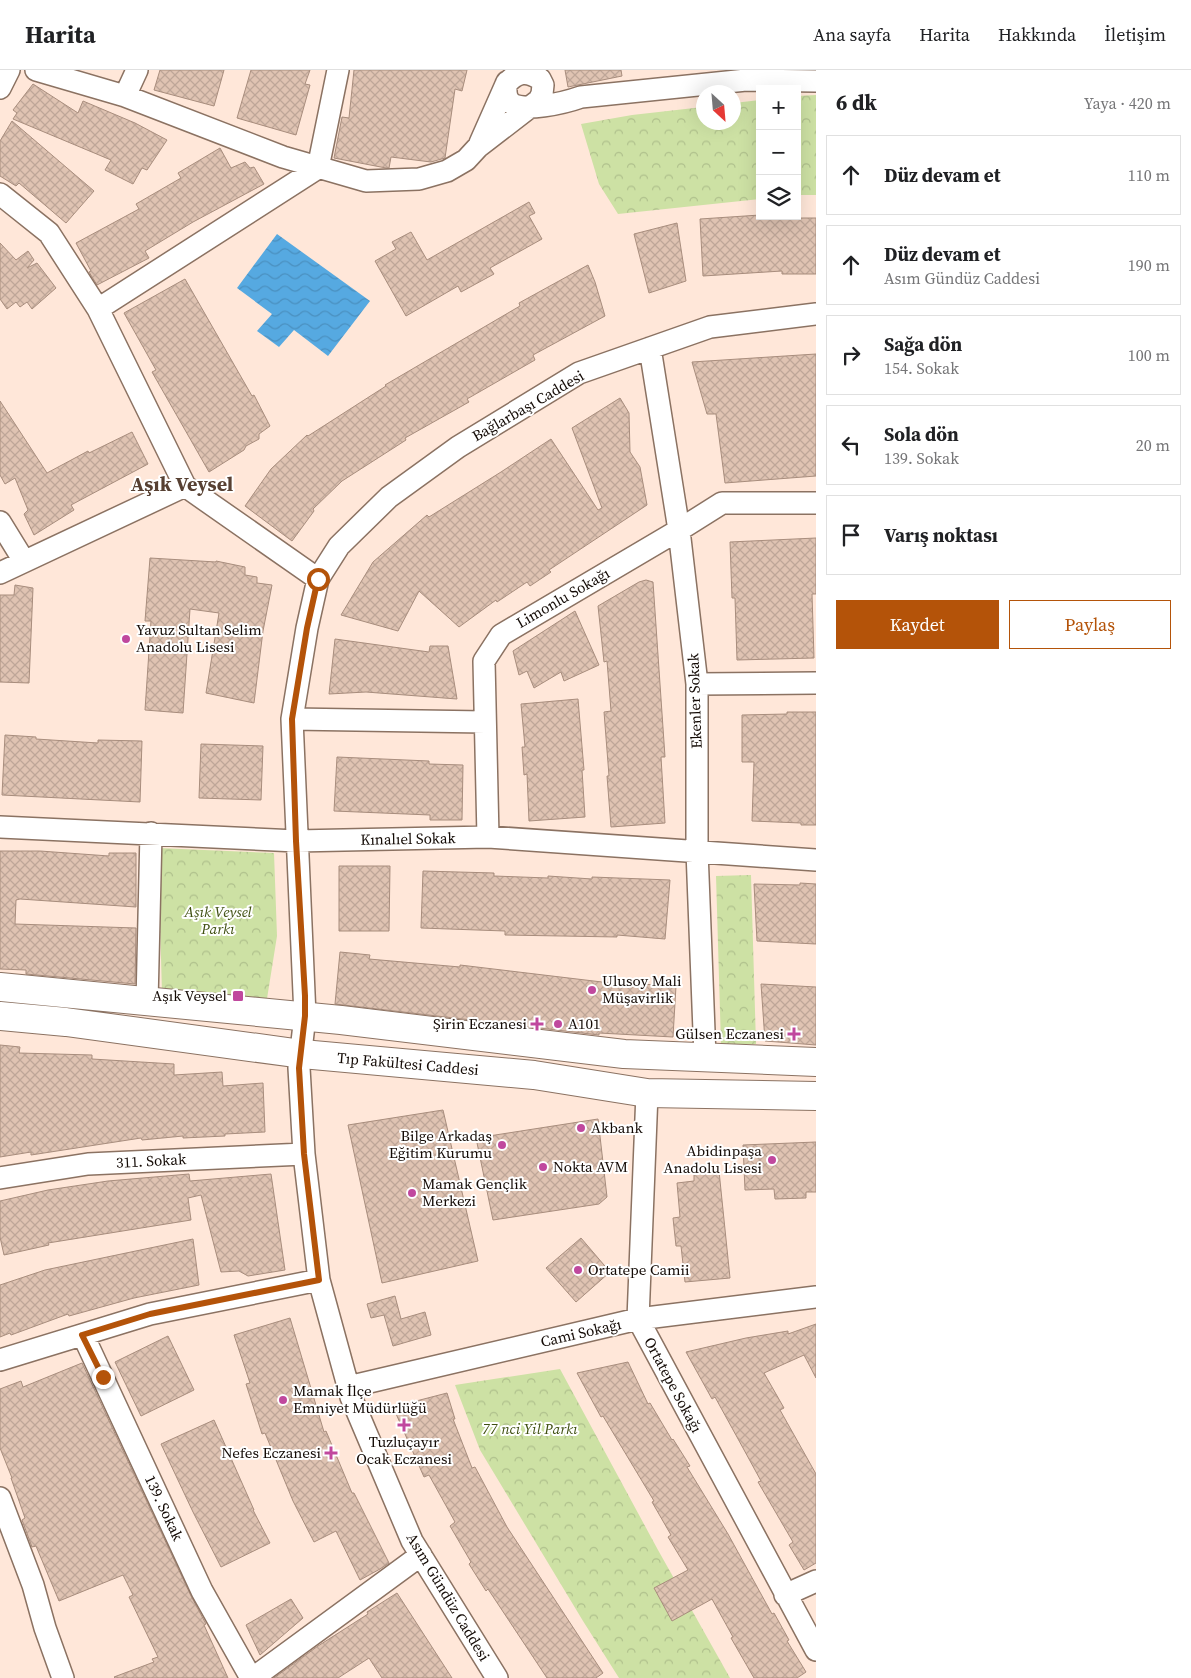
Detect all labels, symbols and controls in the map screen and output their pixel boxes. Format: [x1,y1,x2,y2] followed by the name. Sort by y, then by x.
[25,18,96,51] text: Harita
[813,22,891,47] text: Ana sayfa
[919,22,970,47] text: Harita
[998,22,1076,47] text: Hakkında
[1104,22,1166,47] text: İletişim
[696,85,741,130] north arrow
[756,85,801,220] map controls
[756,85,801,130] button: +
[836,88,877,117] text: 6 dk
[1084,92,1171,114] text: Yaya · 420 m
[756,130,801,175] button: −
[837,161,865,189] icon: ahead
[884,162,1001,188] text: Düz devam et
[1128,164,1170,186] text: 110 m
[756,175,801,220] button: layers
[884,241,1001,267] text: Düz devam et
[837,251,865,279] icon: ahead
[1128,254,1170,276] text: 190 m
[884,267,1040,289] text: Asım Gündüz Caddesi
[884,331,962,357] text: Sağa dön
[837,341,865,369] icon: right
[1128,344,1170,366] text: 100 m
[884,357,959,379] text: 154. Sokak
[468,365,588,446] street label: Bağlarbaşı Caddesi
[884,421,959,447] text: Sola dön
[837,431,865,459] icon: left
[1136,434,1170,456] text: 20 m
[884,447,959,469] text: 139. Sokak
[131,470,233,498] district label: Aşık Veysel
[837,521,865,549] icon: arrive
[884,522,998,548] text: Varış noktası
[512,562,613,633] street label: Limonlu Sokağı
[307,568,330,591] route start
[836,600,999,649] button: Kaydet
[1009,600,1171,649] button: Paylaş
[136,619,262,657] place label: Yavuz Sultan Selim Anadolu Lisesi
[120,633,132,645] marker: Yavuz Sultan Selim Anadolu Lisesi
[682,652,707,749] street label: Ekenler Sokak
[360,827,457,850] street label: Kınalıel Sokak
[183,901,253,939] park label: Aşık Veysel Parkı
[602,970,682,1008] place label: Ulusoy Mali Müşavirlik
[586,984,598,996] marker: Ulusoy Mali Müşavirlik
[152,985,228,1006] place label: Aşık Veysel
[231,989,245,1003] marker: Aşık Veysel
[433,1013,527,1034] place label: Şirin Eczanesi
[568,1013,600,1034] place label: A101
[531,1018,543,1030] marker: Şirin Eczanesi
[552,1018,564,1030] marker: A101
[675,1023,784,1044] place label: Gülsen Eczanesi
[788,1028,800,1040] marker: Gülsen Eczanesi
[336,1047,480,1080] street label: Tıp Fakültesi Caddesi
[591,1117,643,1138] place label: Akbank
[575,1122,587,1134] marker: Akbank
[389,1125,492,1163] place label: Bilge Arkadaş Eğitim Kurumu
[496,1139,508,1151] marker: Bilge Arkadaş Eğitim Kurumu
[664,1140,762,1178] place label: Abidinpaşa Anadolu Lisesi
[115,1148,187,1173] street label: 311. Sokak
[766,1154,778,1166] marker: Abidinpaşa Anadolu Lisesi
[553,1156,628,1177] place label: Nokta AVM
[537,1161,549,1173] marker: Nokta AVM
[422,1173,528,1211] place label: Mamak Gençlik Merkezi
[406,1187,418,1199] marker: Mamak Gençlik Merkezi
[588,1259,690,1280] place label: Ortatepe Camii
[572,1264,584,1276] marker: Ortatepe Camii
[538,1313,623,1352] street label: Cami Sokağı
[639,1333,708,1436] street label: Ortatepe Sokağı
[92,1366,115,1389] route end
[293,1380,427,1418] place label: Mamak İlçe Emniyet Müdürlüğü
[277,1394,289,1406] marker: Mamak İlçe Emniyet Müdürlüğü
[482,1418,578,1439] park label: 77 nci Yil Parkı
[398,1419,410,1431] marker: Tuzluçayır Ocak Eczanesi
[356,1431,452,1469] place label: Tuzluçayır Ocak Eczanesi
[221,1442,321,1463] place label: Nefes Eczanesi
[325,1447,337,1459] marker: Nefes Eczanesi
[140,1471,189,1545] street label: 139. Sokak
[402,1529,495,1665] street label: Asım Gündüz Caddesi

